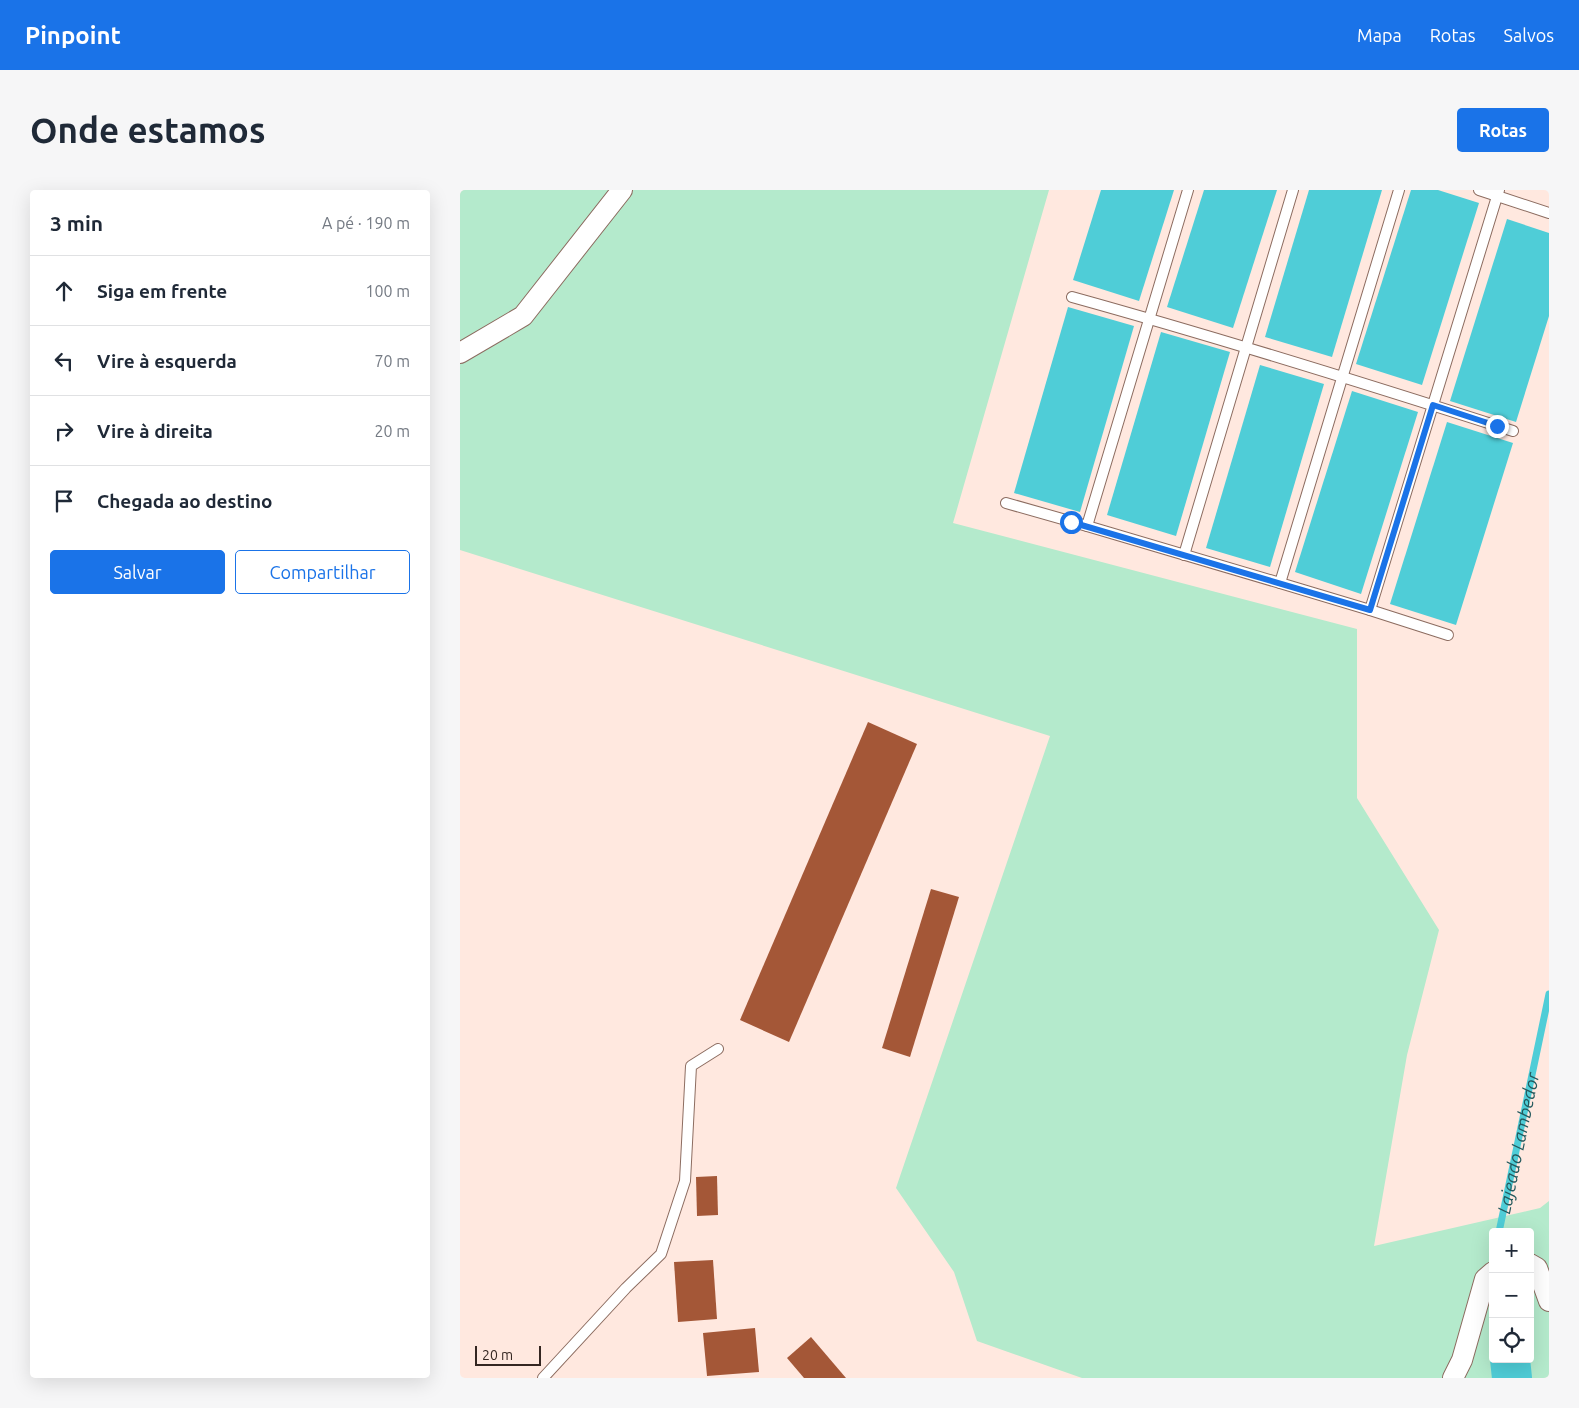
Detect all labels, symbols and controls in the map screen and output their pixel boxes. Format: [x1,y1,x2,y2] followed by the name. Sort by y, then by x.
[25,22,121,49] text: Pinpoint
[1357,25,1402,45] text: Mapa
[1430,25,1476,45] text: Rotas
[1504,25,1554,45] text: Salvos
[1457,108,1549,152] button: Rotas
[30,110,265,150] text: Onde estamos
[50,211,103,235] text: 3 min
[322,214,410,232] text: A pé · 190 m
[50,277,78,305] icon: ahead
[97,280,227,302] text: Siga em frente
[365,282,410,300] text: 100 m
[50,347,78,375] icon: left
[97,350,237,372] text: Vire à esquerda
[374,352,410,370] text: 70 m
[1486,415,1509,438] route end
[50,417,78,445] icon: right
[97,420,213,442] text: Vire à direita
[374,422,410,440] text: 20 m
[50,487,78,515] icon: arrive
[97,490,273,512] text: Chegada ao destino
[1060,511,1083,534] route start
[50,550,225,594] button: Salvar
[235,550,410,594] button: Compartilhar
[1493,1070,1542,1215] water label: Lajeado Lambedor
[1489,1228,1534,1363] map controls
[1489,1228,1534,1273] button: +
[1489,1273,1534,1318] button: −
[1489,1318,1534,1363] button: locate
[475,1343,541,1366] scale bar
[482,1347,513,1363] text: 20 m

